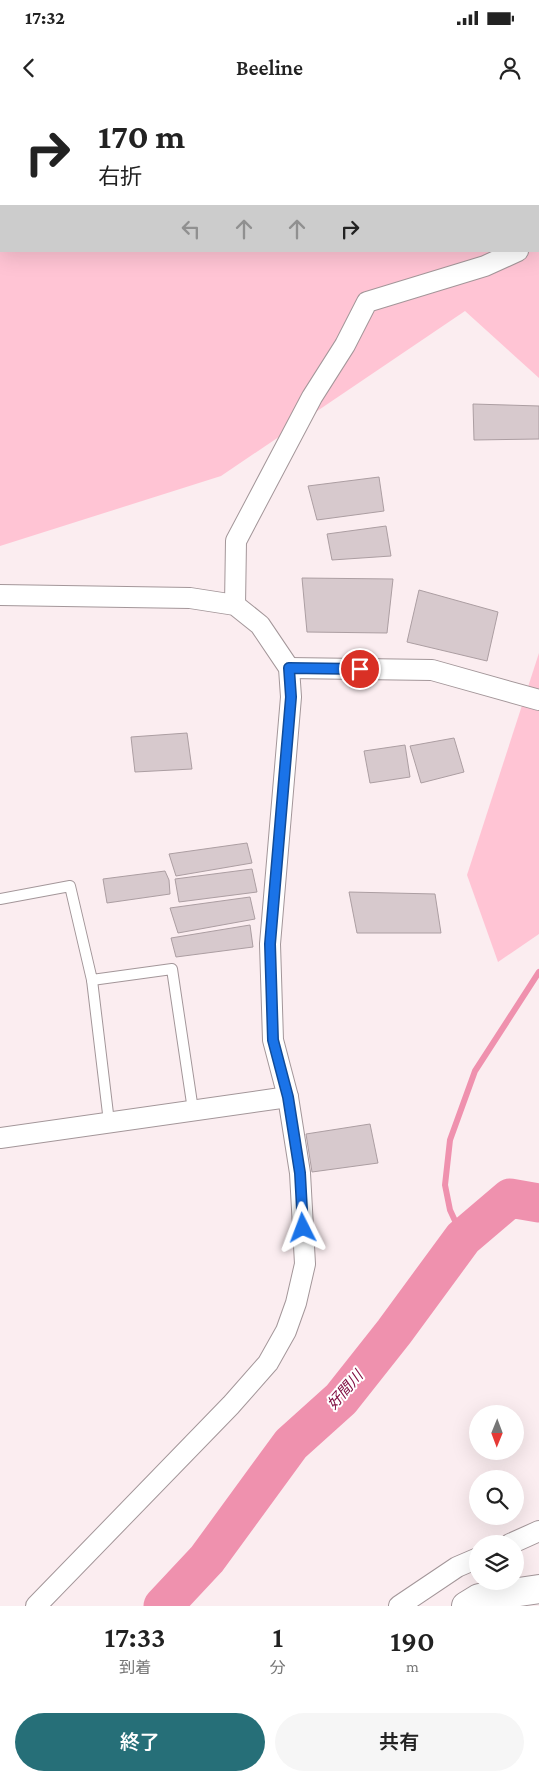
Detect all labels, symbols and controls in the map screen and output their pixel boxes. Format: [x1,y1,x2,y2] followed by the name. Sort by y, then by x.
[25,7,65,28] text: 17:32
[15,54,43,82] icon: back
[496,54,524,82] icon: person
[236,55,303,80] text: Beeline
[98,117,185,156] text: 170 m
[15,120,80,185] icon: right
[98,164,142,189] text: 右折
[177,215,205,243] icon: left
[230,215,258,243] icon: ahead
[283,215,311,243] icon: ahead
[336,215,364,243] icon: right
[339,648,381,690] pin
[346,655,374,683] icon: arrive
[276,1201,328,1253] position arrow
[324,1366,367,1412] water label: 好間川
[469,1405,524,1460] north arrow
[469,1405,524,1590] map controls
[469,1470,524,1525] button: search
[469,1535,524,1590] button: layers
[104,1620,165,1653] text: 17:33
[272,1620,283,1653] text: 1
[390,1624,435,1657] text: 190
[406,1658,419,1675] text: m
[119,1659,151,1676] text: 到着
[270,1659,286,1676] text: 分
[15,1713,265,1771] button: 終了
[275,1713,524,1771] button: 共有

